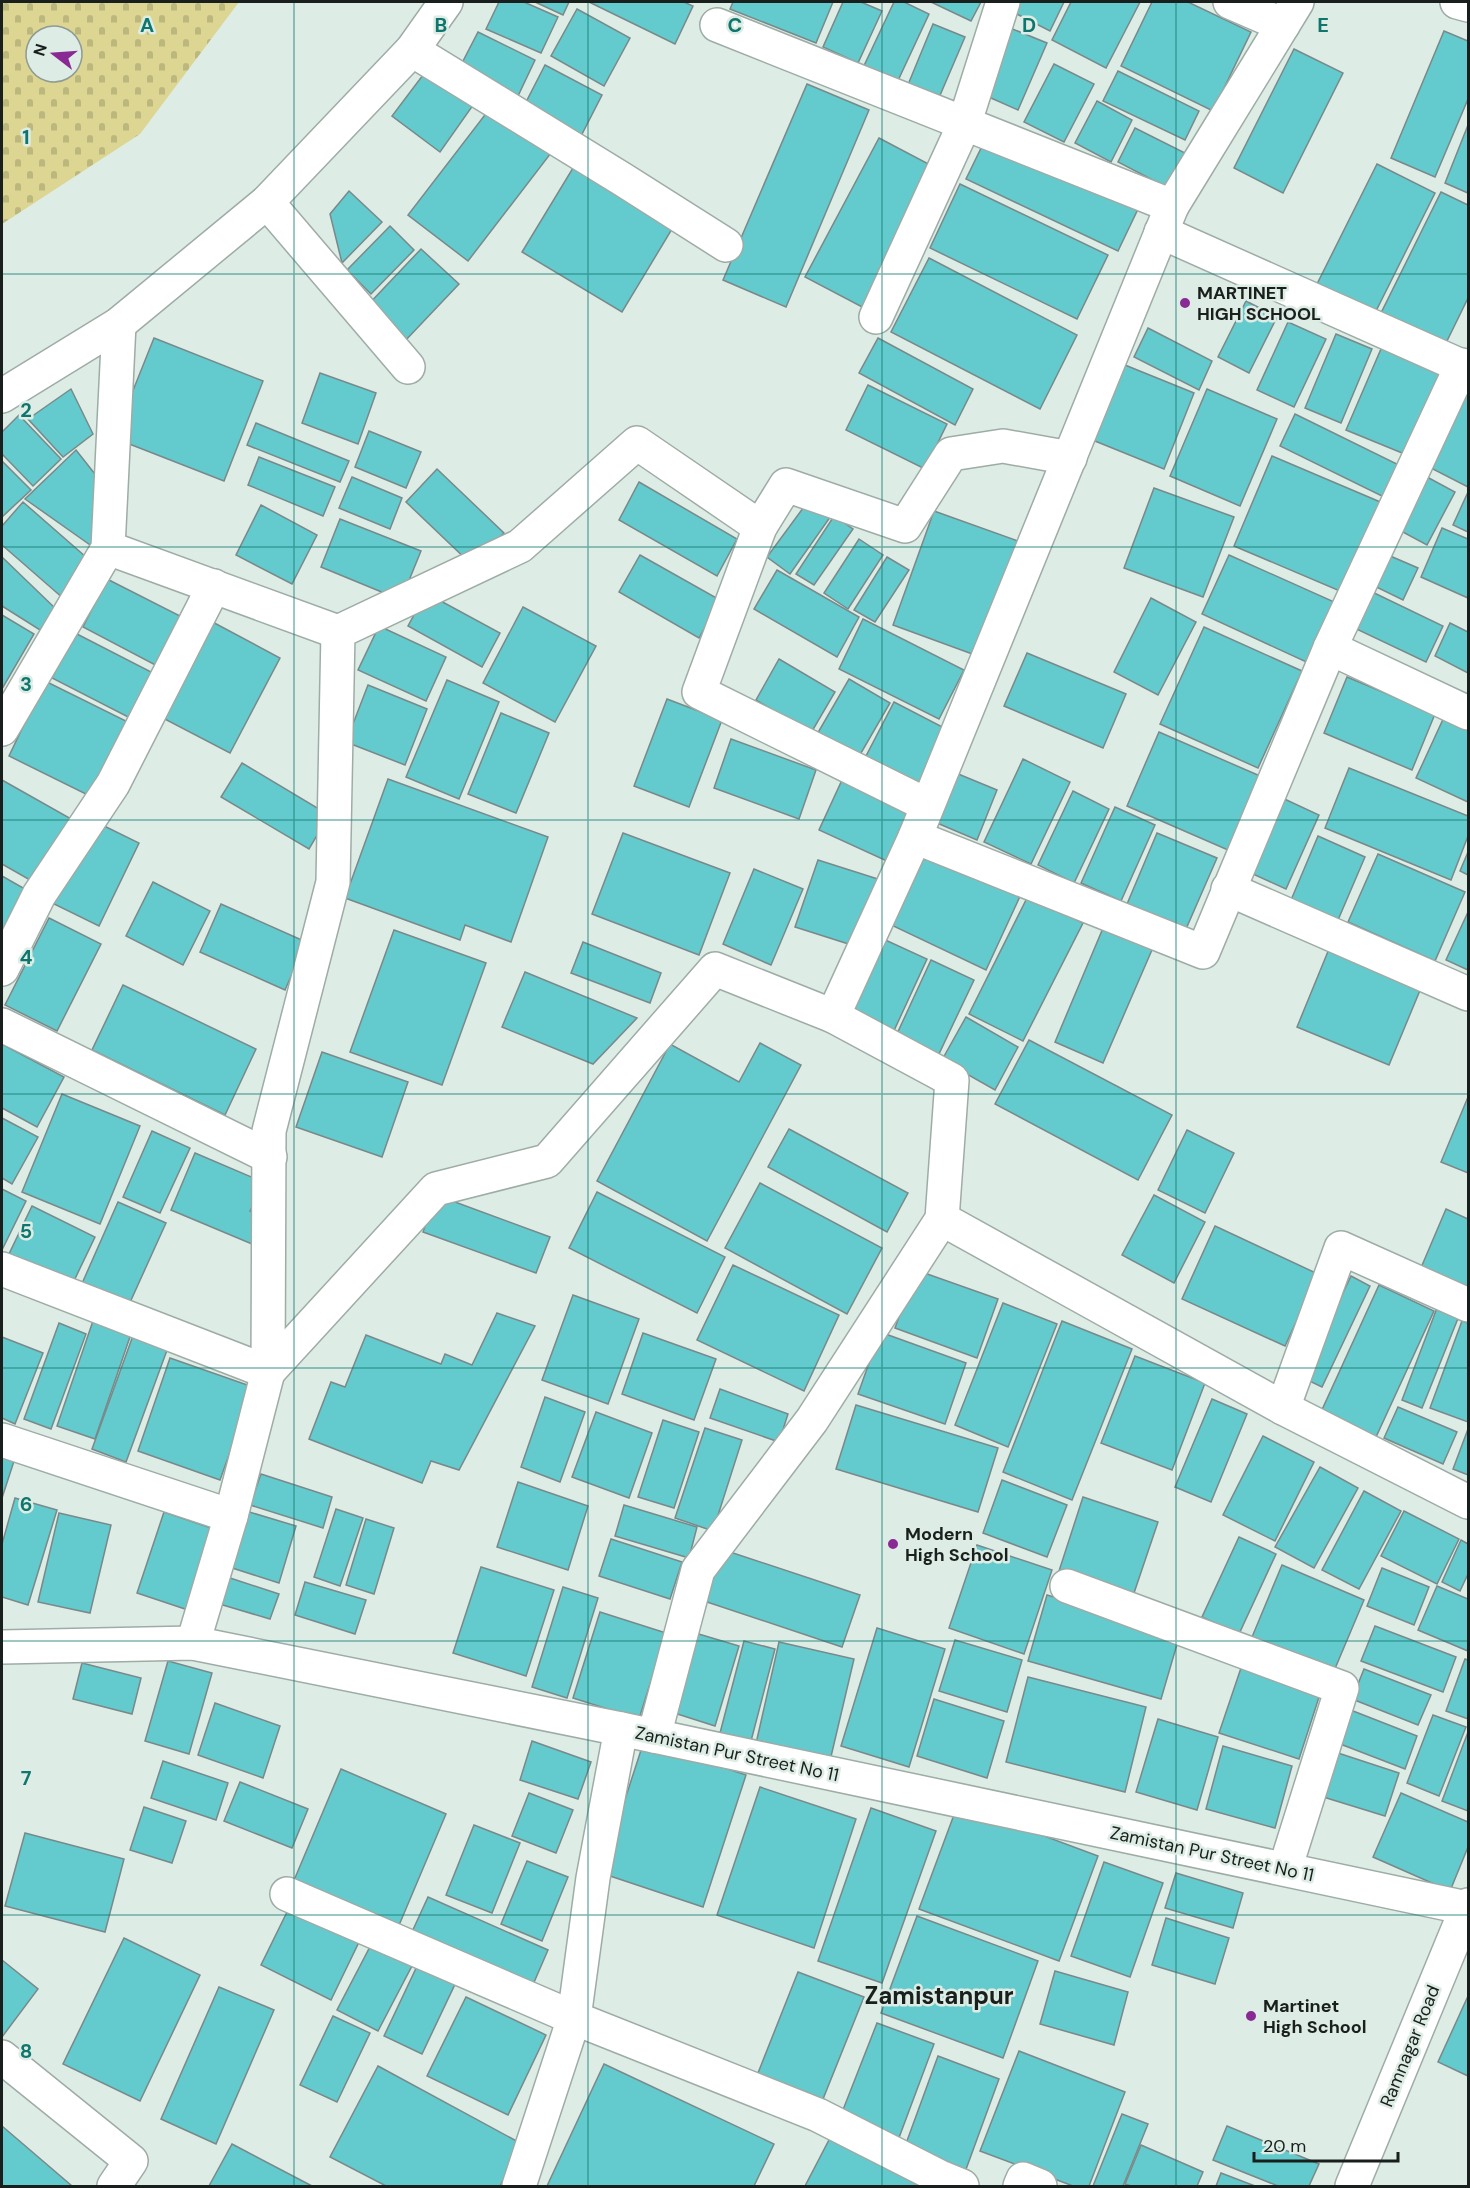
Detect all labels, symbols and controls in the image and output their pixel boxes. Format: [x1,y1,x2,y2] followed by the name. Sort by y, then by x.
[140,12,154,38] text: A
[435,12,447,38] text: B
[728,12,742,38] text: C
[1022,12,1036,38] text: D
[1317,12,1329,38] text: E
[24,24,84,84] north arrow
[28,41,52,58] text: N
[22,124,30,150] text: 1
[1197,281,1321,326] place label: MARTINET HIGH SCHOOL
[1178,296,1192,310] marker: MARTINET HIGH SCHOOL
[20,397,32,423] text: 2
[20,671,32,697] text: 3
[20,944,33,970] text: 4
[20,1218,32,1244] text: 5
[20,1491,32,1517] text: 6
[905,1522,1009,1567] place label: Modern High School
[886,1537,900,1551] marker: Modern High School
[633,1721,841,1787] street label: Zamistan Pur Street No 11
[21,1765,32,1791] text: 7
[1108,1821,1316,1887] street label: Zamistan Pur Street No 11
[864,1980,1014,2011] district label: Zamistanpur
[1375,1981,1445,2111] street label: Ramnagar Road
[1263,1994,1367,2039] place label: Martinet High School
[1244,2009,1258,2023] marker: Martinet High School
[20,2038,32,2064] text: 8
[1254,2125,1398,2163] scale bar
[1263,2134,1306,2158] text: 20 m

